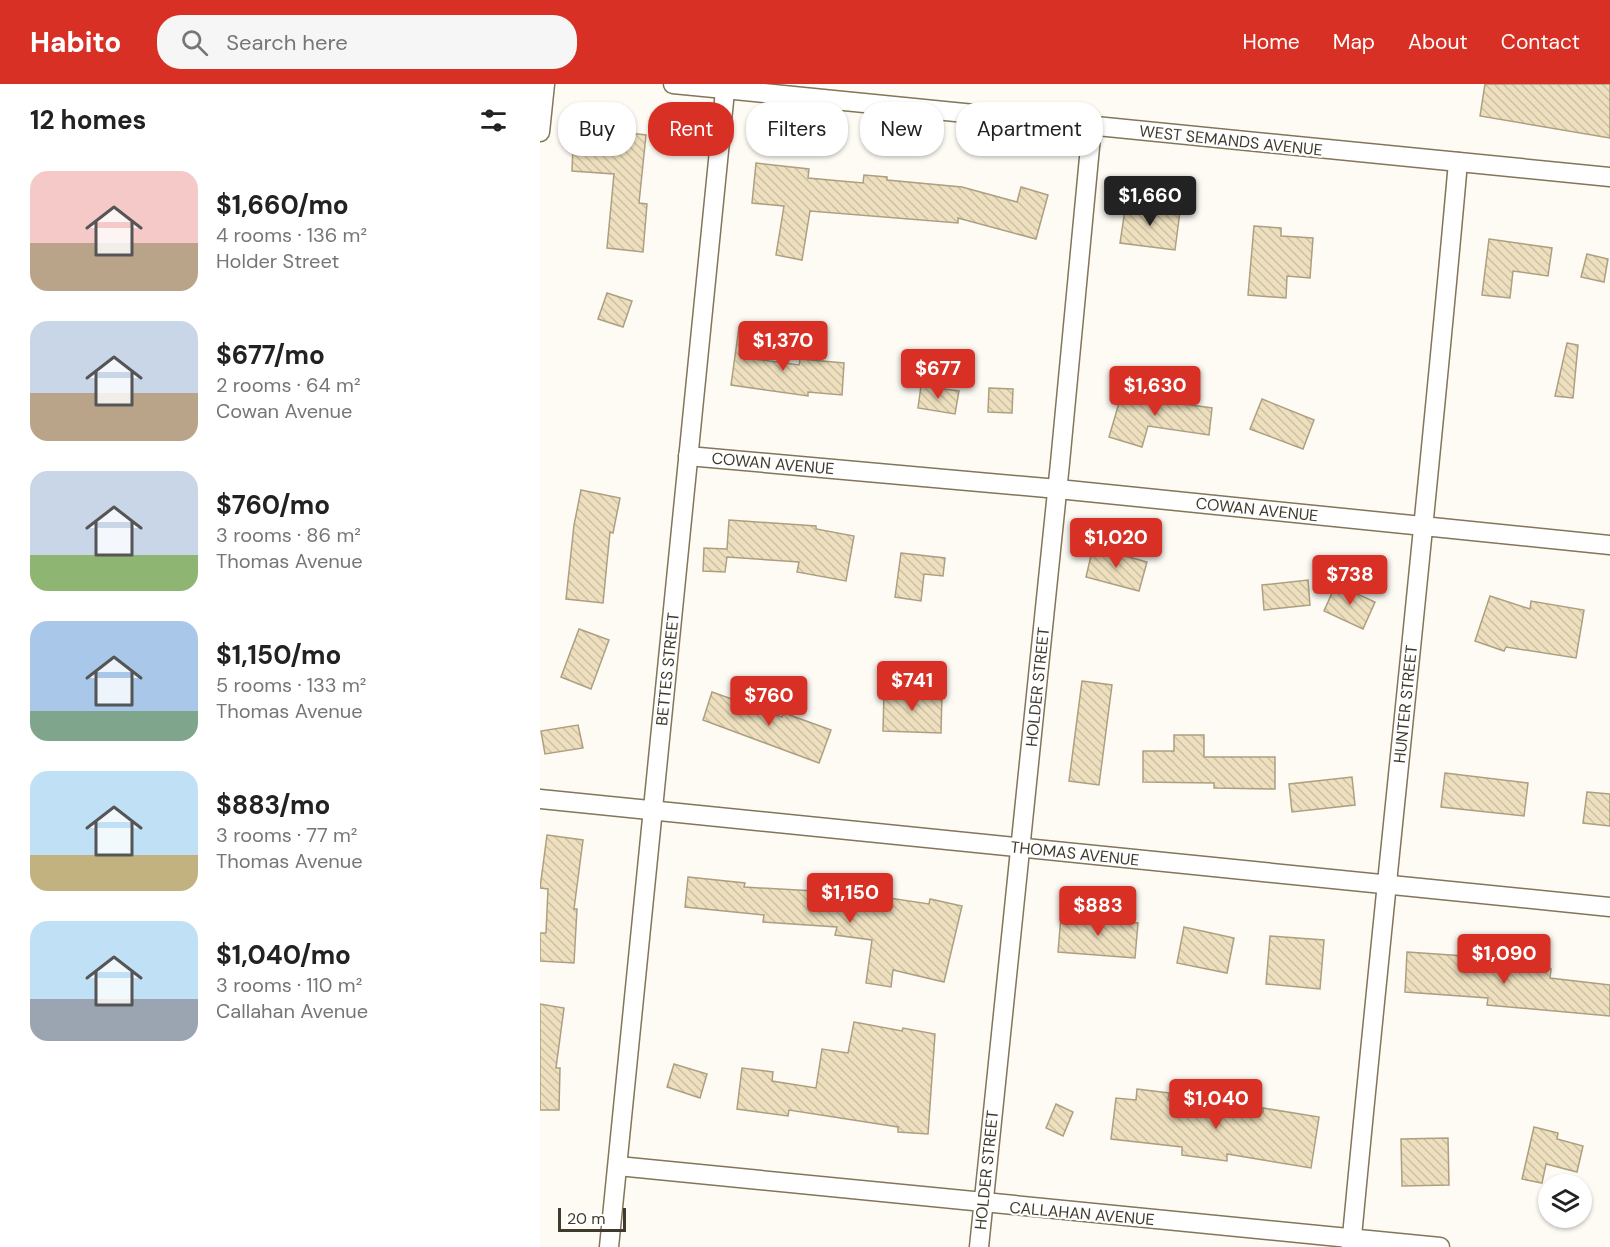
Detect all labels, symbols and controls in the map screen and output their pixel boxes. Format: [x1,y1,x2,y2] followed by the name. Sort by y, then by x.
[157,15,577,69] search box
[30,24,121,61] text: Habito
[178,26,211,59] icon: search
[226,28,348,57] text: Search here
[1242,28,1300,56] text: Home
[1333,28,1375,56] text: Map
[1408,28,1468,56] text: About
[1501,28,1580,56] text: Contact
[558,102,636,156] chip: Buy
[648,102,734,156] chip: Rent
[746,102,848,156] chip: Filters
[860,102,944,156] chip: New
[956,102,1103,156] chip: Apartment
[30,103,146,137] text: 12 homes
[477,104,510,137] icon: filters
[1138,120,1324,161] street label: WEST SEMANDS AVENUE
[1101,176,1199,227] pin: $1,660
[1118,182,1182,208] text: $1,660
[216,188,349,222] text: $1,660/mo
[78,195,150,267] icon: home
[216,222,367,248] text: 4 rooms · 136 m²
[216,248,339,274] text: Holder Street
[734,321,832,372] pin: $1,370
[753,327,813,353] text: $1,370
[216,338,325,372] text: $677/mo
[78,345,150,417] icon: home
[902,349,974,400] pin: $677
[915,355,961,381] text: $677
[1106,366,1204,417] pin: $1,630
[216,372,360,398] text: 2 rooms · 64 m²
[1123,372,1187,398] text: $1,630
[216,398,352,424] text: Cowan Avenue
[711,448,835,479] street label: COWAN AVENUE
[216,488,330,522] text: $760/mo
[1195,493,1319,526] street label: COWAN AVENUE
[78,495,150,567] icon: home
[1067,518,1165,569] pin: $1,020
[216,522,361,548] text: 3 rooms · 86 m²
[1084,524,1148,550] text: $1,020
[216,548,363,574] text: Thomas Avenue
[1314,555,1386,606] pin: $738
[1326,561,1374,587] text: $738
[651,611,684,727] street label: BETTES STREET
[1021,626,1054,748] street label: HOLDER STREET
[216,638,341,672] text: $1,150/mo
[1389,644,1422,764] street label: HUNTER STREET
[78,645,150,717] icon: home
[876,661,948,712] pin: $741
[891,667,933,693] text: $741
[216,672,366,698] text: 5 rooms · 133 m²
[733,676,805,727] pin: $760
[744,682,794,708] text: $760
[216,698,363,724] text: Thomas Avenue
[216,788,330,822] text: $883/mo
[78,795,150,867] icon: home
[216,822,357,848] text: 3 rooms · 77 m²
[1010,836,1140,871] street label: THOMAS AVENUE
[216,848,363,874] text: Thomas Avenue
[801,873,899,924] pin: $1,150
[821,879,879,905] text: $1,150
[1062,886,1134,937] pin: $883
[1073,892,1123,918] text: $883
[1455,934,1553,985] pin: $1,090
[216,938,351,972] text: $1,040/mo
[1471,940,1537,966] text: $1,090
[78,945,150,1017] icon: home
[216,972,362,998] text: 3 rooms · 110 m²
[216,998,368,1024] text: Callahan Avenue
[1167,1079,1265,1130] pin: $1,040
[1183,1085,1249,1111] text: $1,040
[970,1109,1003,1231] street label: HOLDER STREET
[1538,1174,1592,1228] map controls
[1538,1174,1592,1228] button: layers
[1009,1197,1155,1230] street label: CALLAHAN AVENUE
[558,1205,626,1232] scale bar
[567,1208,606,1229] text: 20 m

